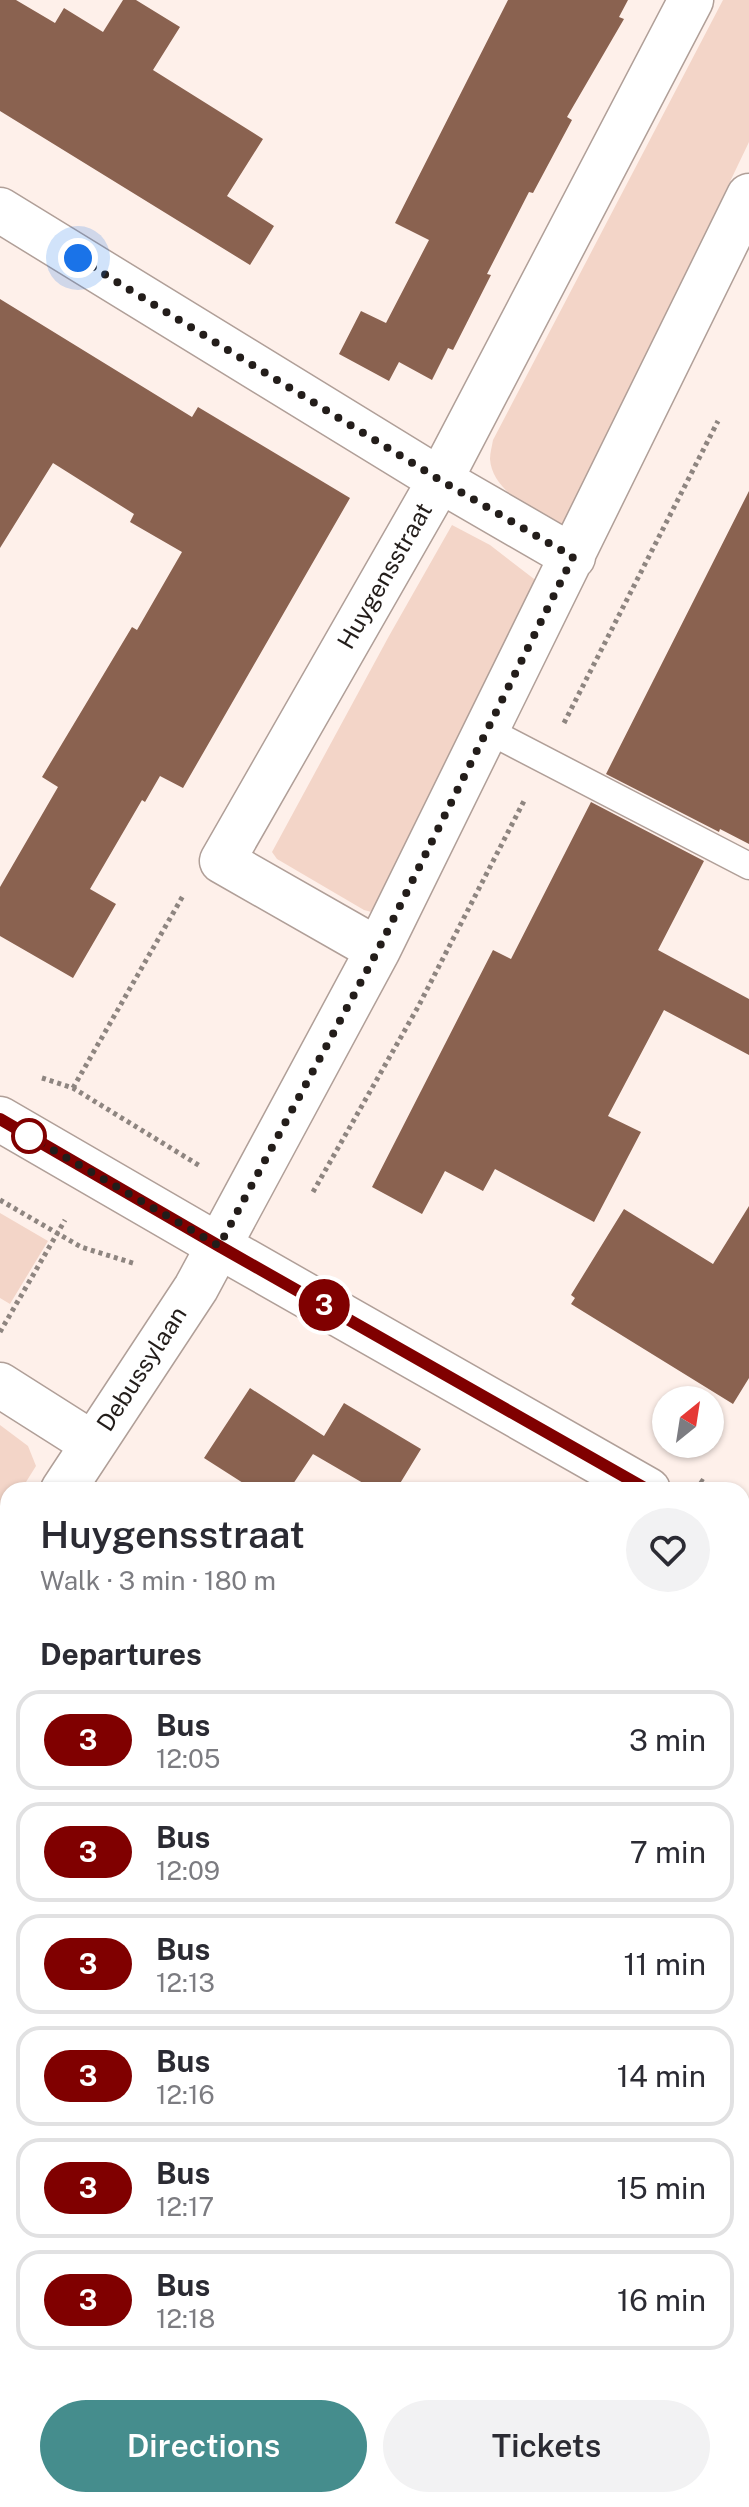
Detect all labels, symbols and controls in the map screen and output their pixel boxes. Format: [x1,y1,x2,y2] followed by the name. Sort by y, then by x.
[58,238,98,278] your location
[331,497,437,654] street label: Huygensstraat
[12,1119,46,1153] unlabelled marker
[298,1279,350,1331] line badge: 3
[315,1288,333,1321] text: 3
[90,1301,192,1436] street label: Debussylaan
[652,1386,724,1458] north arrow
[652,1386,724,1458] map controls
[626,1508,710,1592] button: heart
[40,1512,305,1557] text: Huygensstraat
[40,1565,276,1596] text: Walk · 3 min · 180 m
[40,1636,202,1672] text: Departures
[156,1707,210,1743] text: Bus
[629,1722,706,1758] text: 3 min
[79,1723,97,1756] text: 3
[156,1743,221,1774] text: 12:05
[156,1819,210,1855] text: Bus
[630,1834,706,1870] text: 7 min
[79,1835,97,1868] text: 3
[156,1855,220,1886] text: 12:09
[156,1931,210,1967] text: Bus
[623,1946,706,1982] text: 11 min
[79,1947,97,1980] text: 3
[156,1967,215,1998] text: 12:13
[156,2043,210,2079] text: Bus
[617,2058,706,2094] text: 14 min
[79,2059,97,2092] text: 3
[156,2079,215,2110] text: 12:16
[156,2155,210,2191] text: Bus
[616,2170,706,2206] text: 15 min
[79,2171,97,2204] text: 3
[156,2191,214,2222] text: 12:17
[156,2267,210,2303] text: Bus
[617,2282,706,2318] text: 16 min
[79,2283,97,2316] text: 3
[156,2303,215,2334] text: 12:18
[40,2400,367,2492] button: Directions
[383,2400,710,2492] button: Tickets

